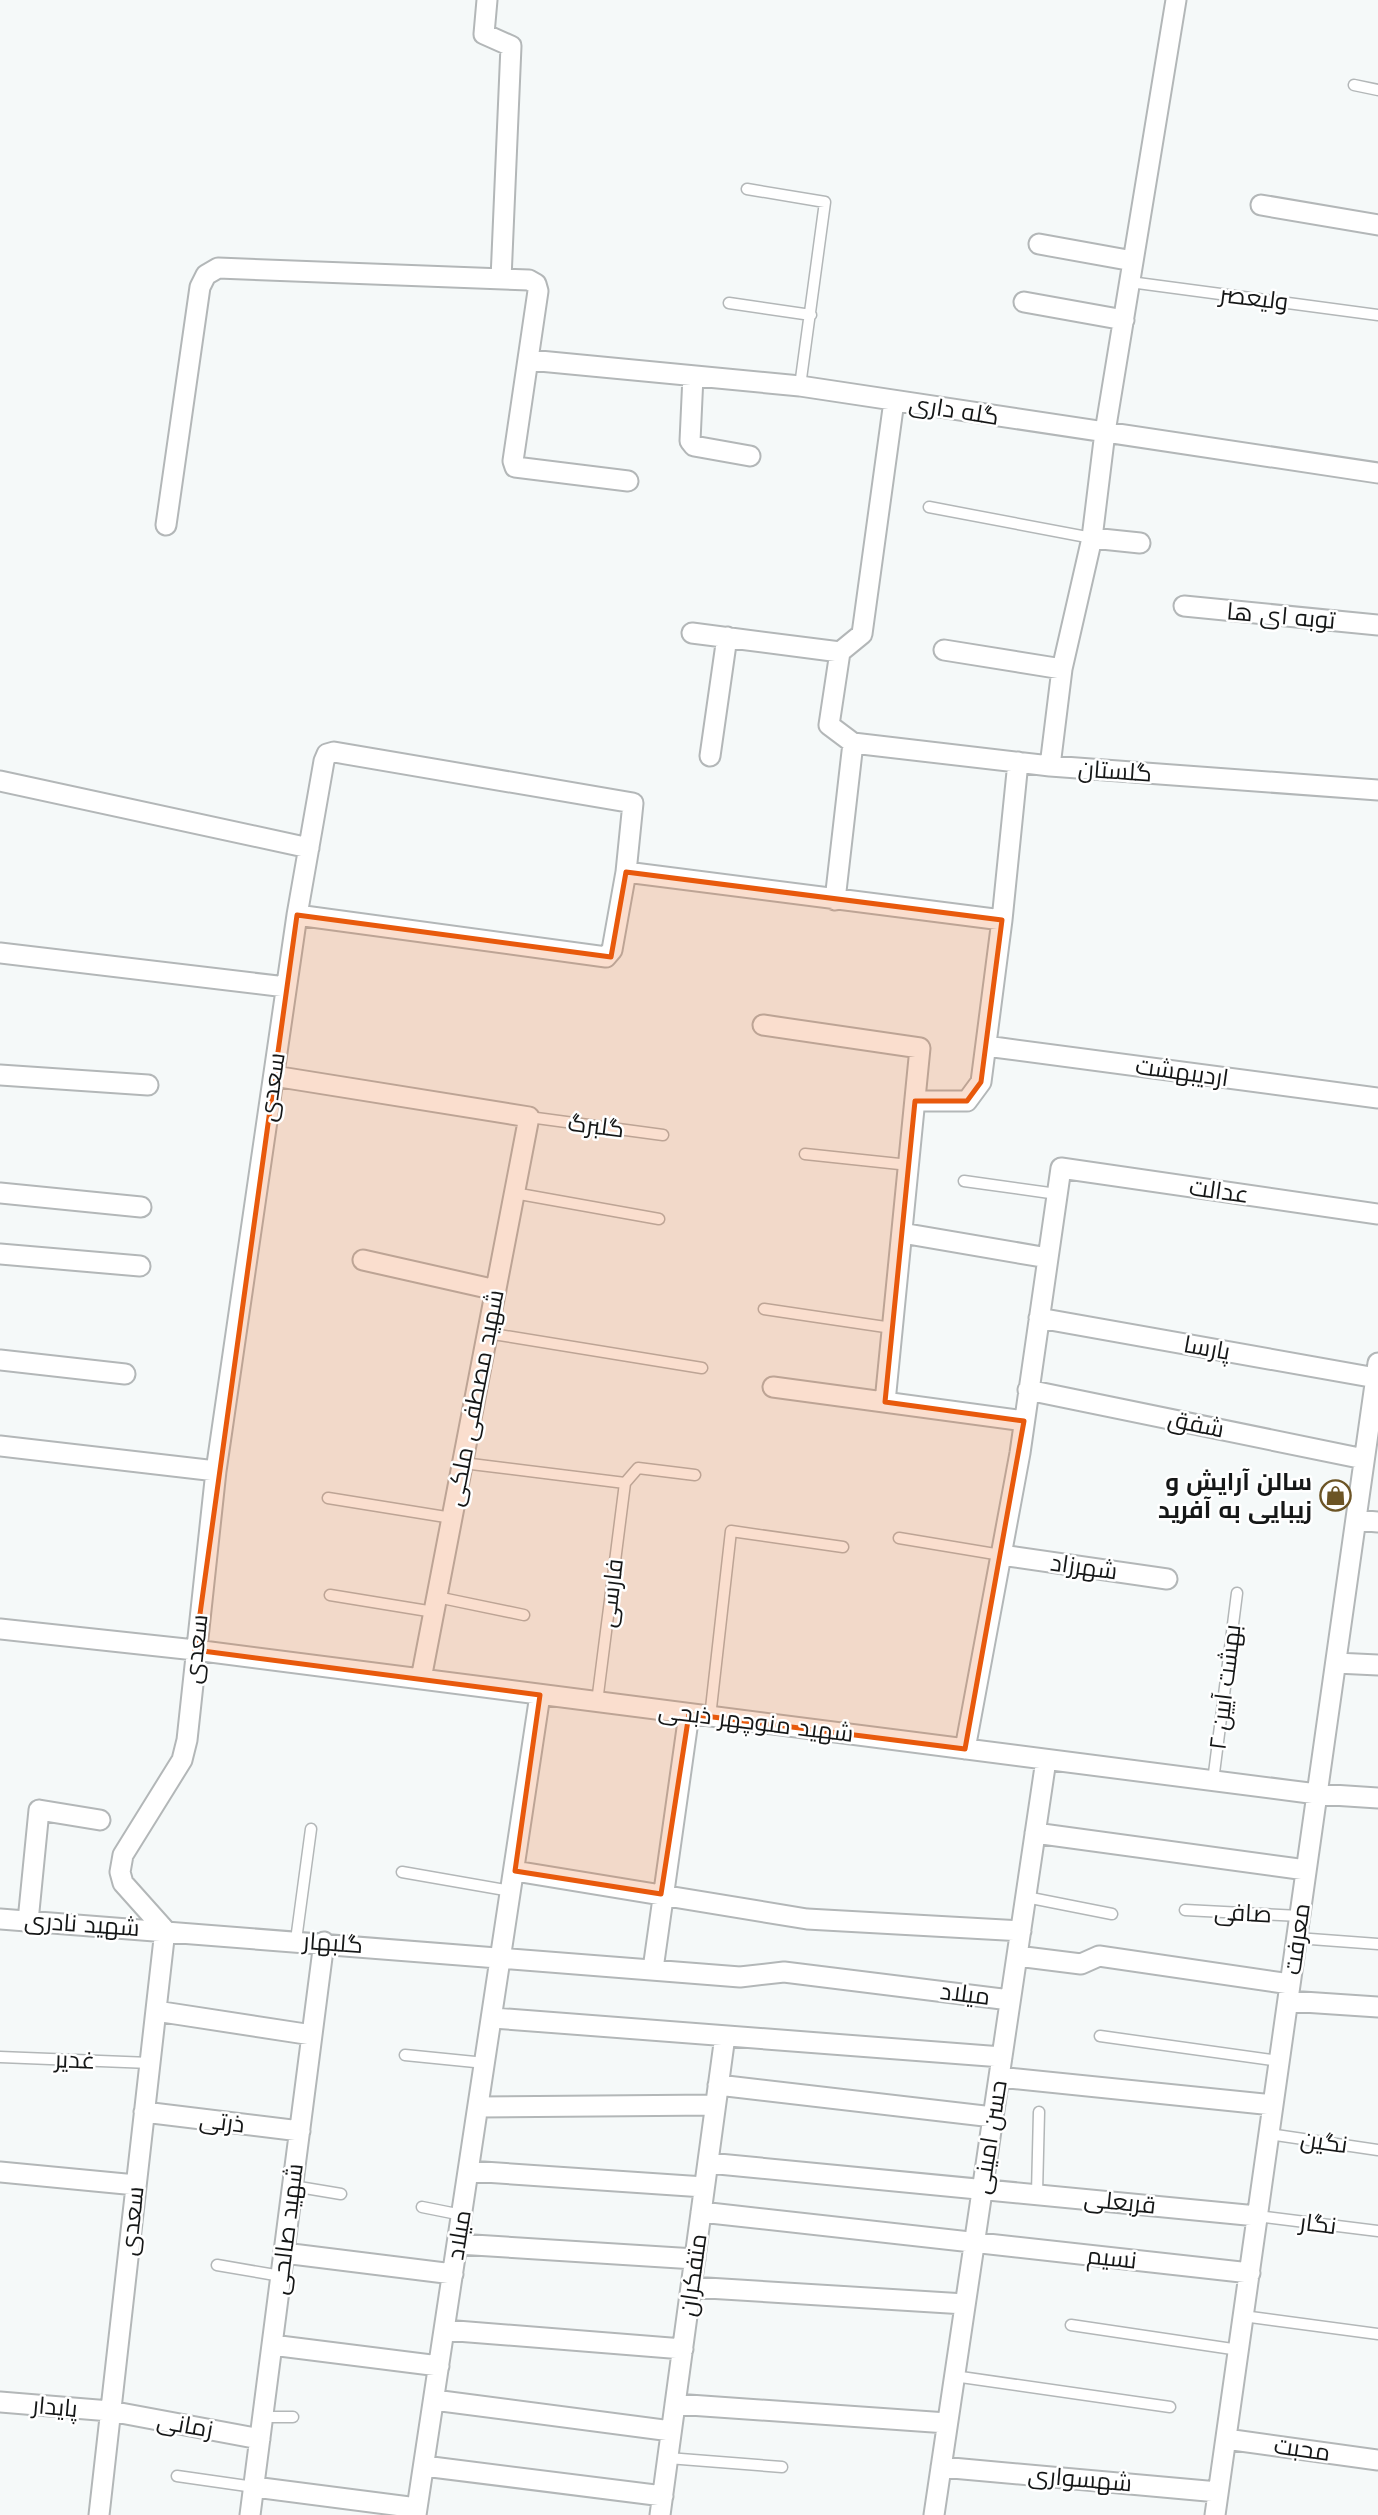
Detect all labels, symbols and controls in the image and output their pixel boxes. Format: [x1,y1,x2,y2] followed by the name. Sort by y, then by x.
[1216,276,1290,319] street label: ولیعصر
[907,385,1002,434] street label: گله داری
[1225,593,1337,638] street label: توبه ای ها
[1077,750,1153,791] street label: گلستان
[1133,1048,1231,1095] street label: اردیبهشت
[249,1050,294,1124] street label: سعدی
[566,1105,626,1146] street label: گلبرگ
[1187,1169,1251,1212] street label: عدالت
[436,1286,513,1509] street label: شهید مصطفی ملکی
[1181,1326,1234,1369] street label: پارسا
[1165,1401,1227,1447] street label: شفق
[1158,1464,1312,1527] place label: سالن آرایش و زیبایی به آفرید
[1318,1479,1352,1513] shop icon: سالن آرایش و زیبایی به آفرید
[1048,1544,1120,1589] street label: شهرزاد
[589,1557,632,1629] street label: فارسی
[174,1613,217,1685] street label: سعدی
[1199,1622,1250,1752] street label: بهشت آیین ۲
[656,1692,856,1751] street label: شهید منوچهر ذبحی
[1213,1894,1273,1931] street label: صافی
[1274,1901,1319,1977] street label: معرفت
[23,1902,141,1945] street label: شهید نادری
[300,1923,364,1962] street label: گلبهار
[938,1973,992,2014] street label: میلاد
[52,2041,96,2078] street label: غدیر
[963,2078,1016,2196] street label: حسن امینی
[197,2101,247,2142] street label: ذرتی
[1298,2121,1350,2162] street label: نگین
[261,2161,312,2297] street label: شهید صالحی
[1082,2180,1158,2223] street label: قربعلی
[110,2185,153,2257] street label: سعدی
[1296,2204,1338,2243] street label: نگار
[437,2207,480,2262] street label: میلاد
[669,2231,716,2319] street label: متفکران
[1085,2237,1139,2278] street label: نسیم
[29,2387,80,2426] street label: پایدار
[154,2402,216,2447] street label: زمانی
[1272,2427,1333,2470] street label: محبت
[1026,2457,1134,2500] street label: شهسواری

